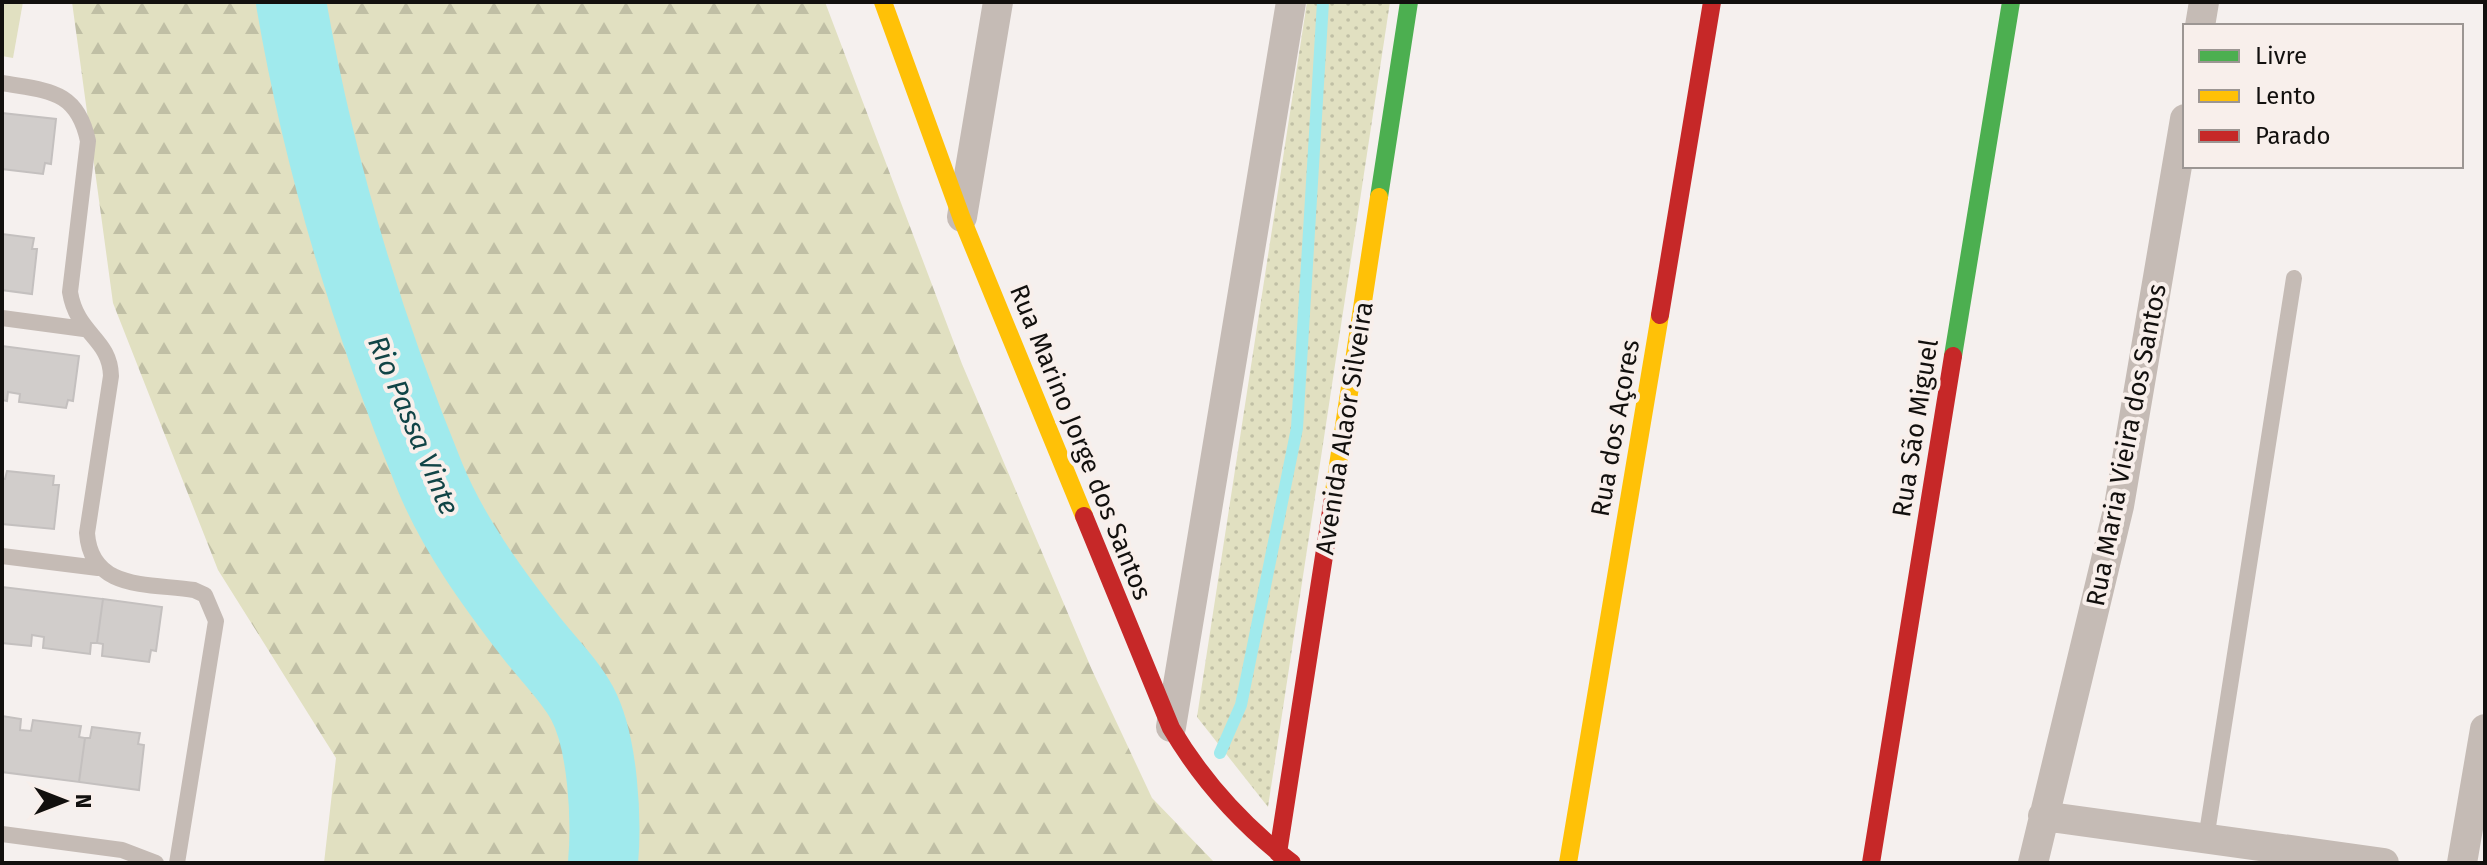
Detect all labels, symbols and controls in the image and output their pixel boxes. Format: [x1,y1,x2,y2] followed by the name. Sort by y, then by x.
[2183,24,2463,168] legend
[2255,42,2307,70] text: Livre
[2255,82,2316,110] text: Lento
[2255,122,2331,150] text: Parado
[1003,280,1158,604] street label: Rua Marino Jorge dos Santos
[2080,281,2173,609] street label: Rua Maria Vieira dos Santos
[1309,299,1380,557] street label: Avenida Alaor Silveira
[361,331,466,520] water label: Rio Passa Vinte
[1886,336,1945,519] street label: Rua São Miguel
[1585,337,1646,519] street label: Rua dos Açores
[24,761,104,841] north arrow
[70,794,97,808] text: N

